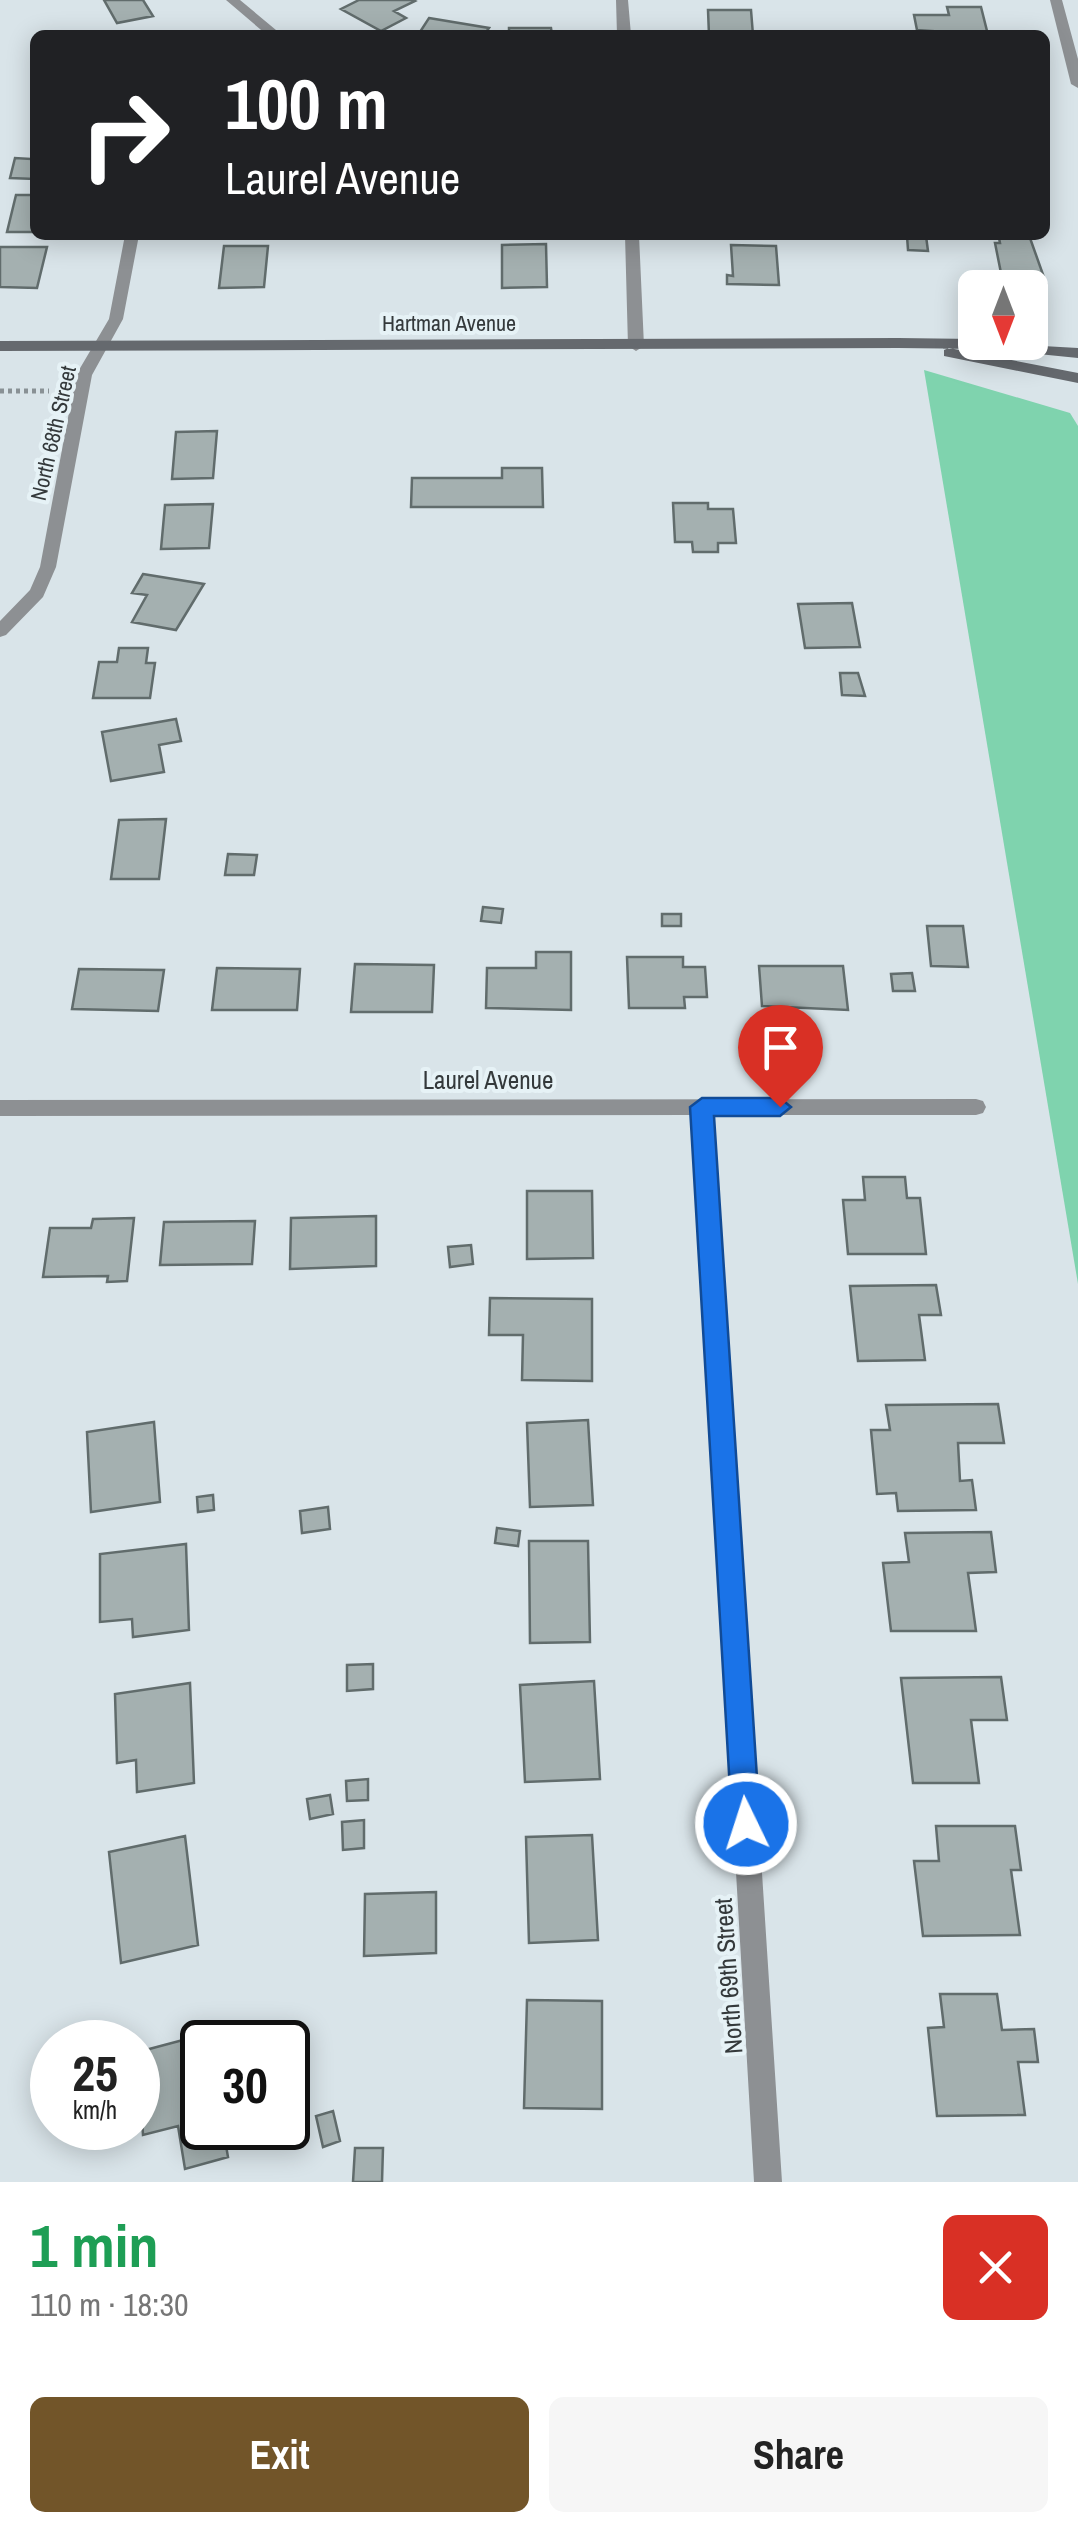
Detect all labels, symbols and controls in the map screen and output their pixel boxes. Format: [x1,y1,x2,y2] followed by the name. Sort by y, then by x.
[225,57,388,151] text: 100 m
[60,70,190,200] icon: right
[225,147,460,208] text: Laurel Avenue
[958,270,1048,360] north arrow
[958,270,1048,360] map controls
[382,308,516,338] street label: Hartman Avenue
[23,363,83,503] street label: North 68th Street
[738,1005,823,1108] pin
[753,1020,808,1075] icon: arrive
[423,1063,553,1097] street label: Laurel Avenue
[694,1772,798,1876] position arrow
[706,1897,750,2055] street label: North 69th Street
[180,2020,310,2150] speed limit sign: 30
[72,2039,118,2107] text: 25
[73,2093,117,2127] text: km/h
[30,2205,159,2286] text: 1 min
[943,2215,1048,2320] button: close
[30,2283,189,2326] text: 110 m · 18:30
[30,2397,529,2512] button: Exit
[549,2397,1048,2512] button: Share

